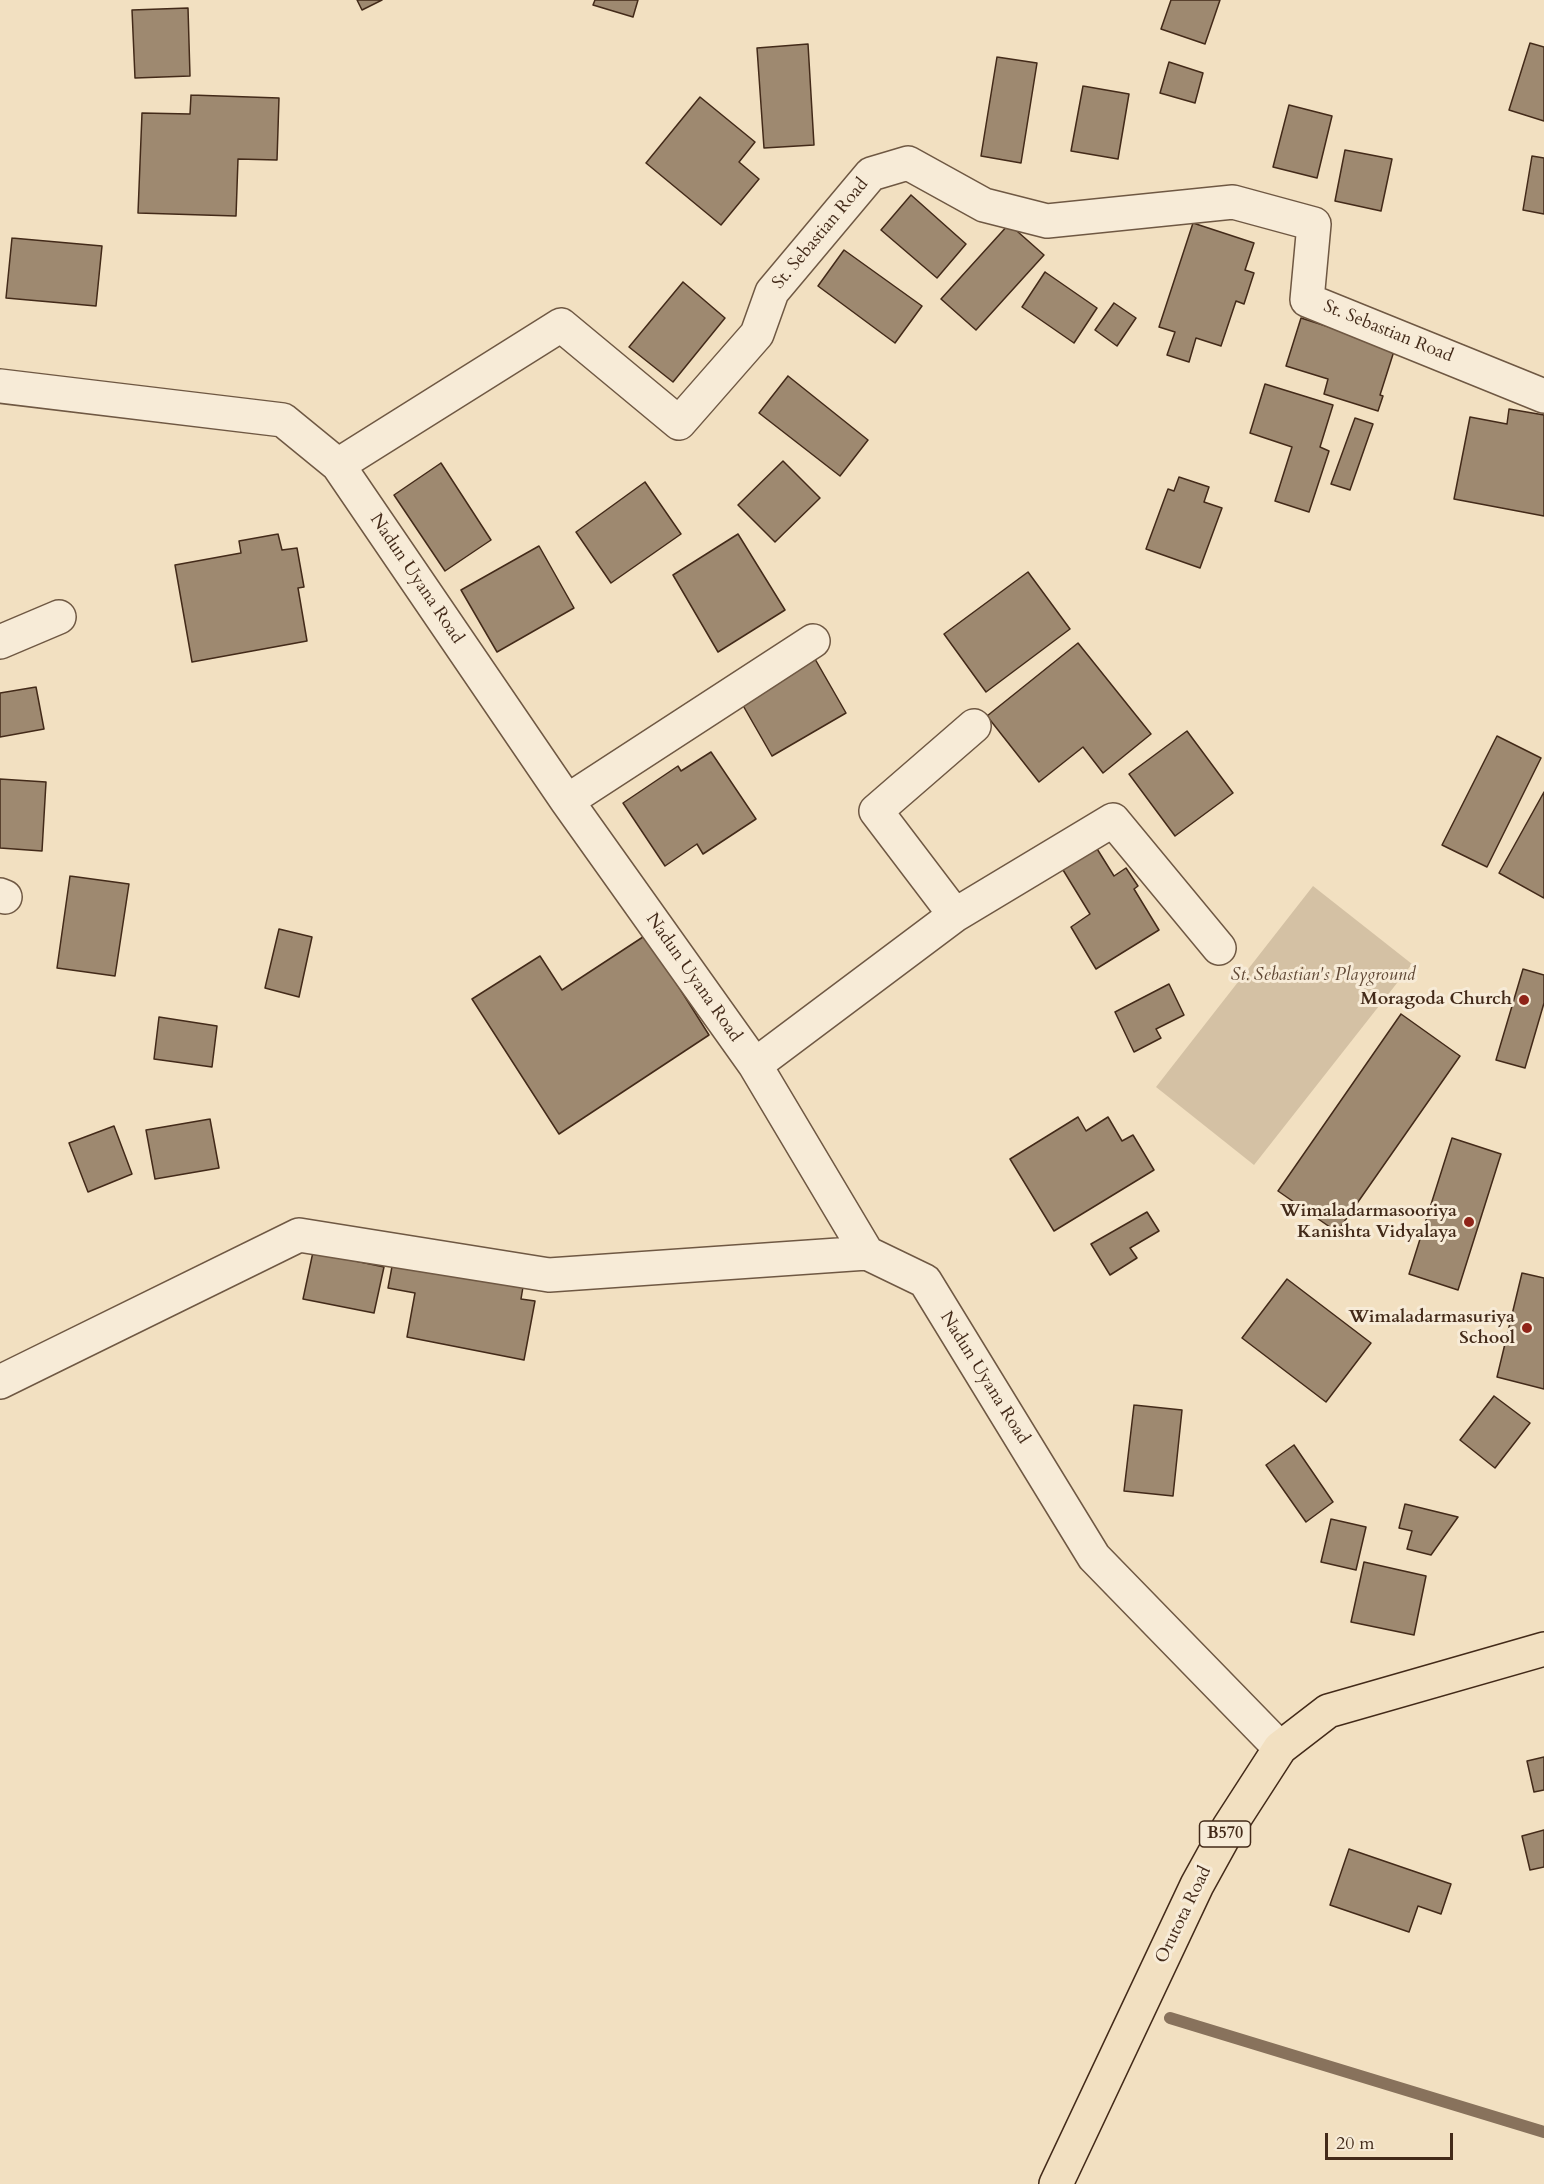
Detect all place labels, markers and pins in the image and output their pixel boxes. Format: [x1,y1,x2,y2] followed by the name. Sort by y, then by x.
[1360,989,1512,1011] place label: Moragoda Church
[1517,993,1531,1007] marker: Moragoda Church
[1280,1201,1457,1244] place label: Wimaladarmasooriya Kanishta Vidyalaya
[1462,1215,1476,1229] marker: Wimaladarmasooriya Kanishta Vidyalaya
[1348,1307,1515,1350] place label: Wimaladarmasuriya School
[1520,1321,1534,1335] marker: Wimaladarmasuriya School

